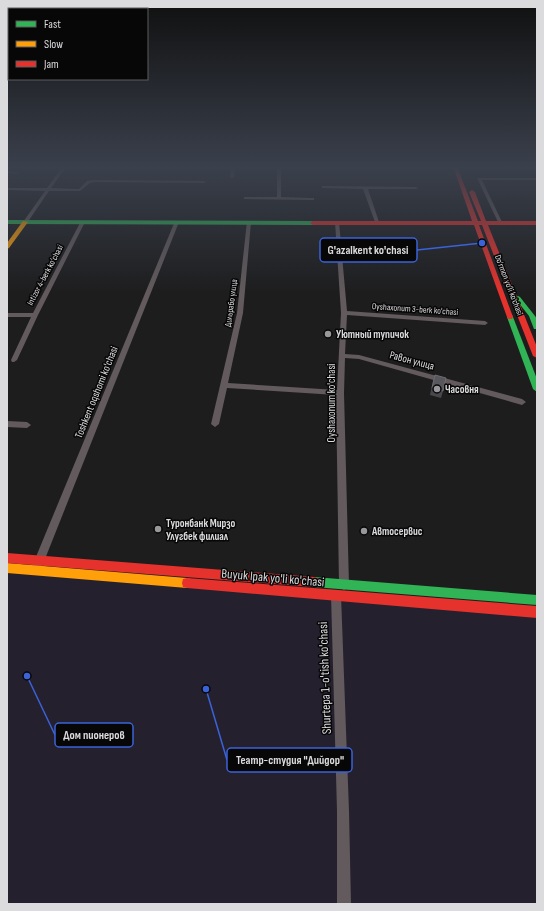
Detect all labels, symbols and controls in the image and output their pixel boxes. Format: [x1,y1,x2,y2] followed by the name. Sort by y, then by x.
[8,8,148,80] legend
[44,17,61,32] text: Fast
[44,37,63,52] text: Slow
[43,57,59,72] text: Jam
[320,238,417,262] callout: G'azalkent ko'chasi
[25,243,66,307] street label: Intizor 4-berk ko'chasi
[327,243,409,258] text: G'azalkent ko'chasi
[492,253,525,317] street label: Do‘rmon yo‘li ko‘chasi
[223,278,240,328] street label: Дильрабо улица
[371,301,459,318] street label: Oyshaxonum 3-berk ko'chasi
[336,328,409,341] place label: Уютный тупичок
[323,329,333,339] marker: Уютный тупичок
[72,344,121,440] street label: Toshkent oqshomi ko'chasi
[388,348,436,373] street label: Равон улица
[325,364,338,442] street label: Oyshaxonum ko'chasi
[445,383,479,396] place label: Часовня
[432,384,442,394] marker: Часовня
[166,517,236,543] place label: Туронбанк Мирзо Улугбек филиал
[153,524,163,534] marker: Туронбанк Мирзо Улугбек филиал
[371,525,423,538] place label: Автосервис
[359,526,369,536] marker: Автосервис
[221,566,325,590] street label: Buyuk Ipak yo'li ko'chasi
[315,621,335,734] street label: Shurtepa 1-o'tish ko'chasi
[55,723,133,747] callout: Дом пионеров
[63,728,125,743] text: Дом пионеров
[227,748,352,772] callout: Театр-студия "Дийдор"
[236,753,344,768] text: Театр-студия "Дийдор"

